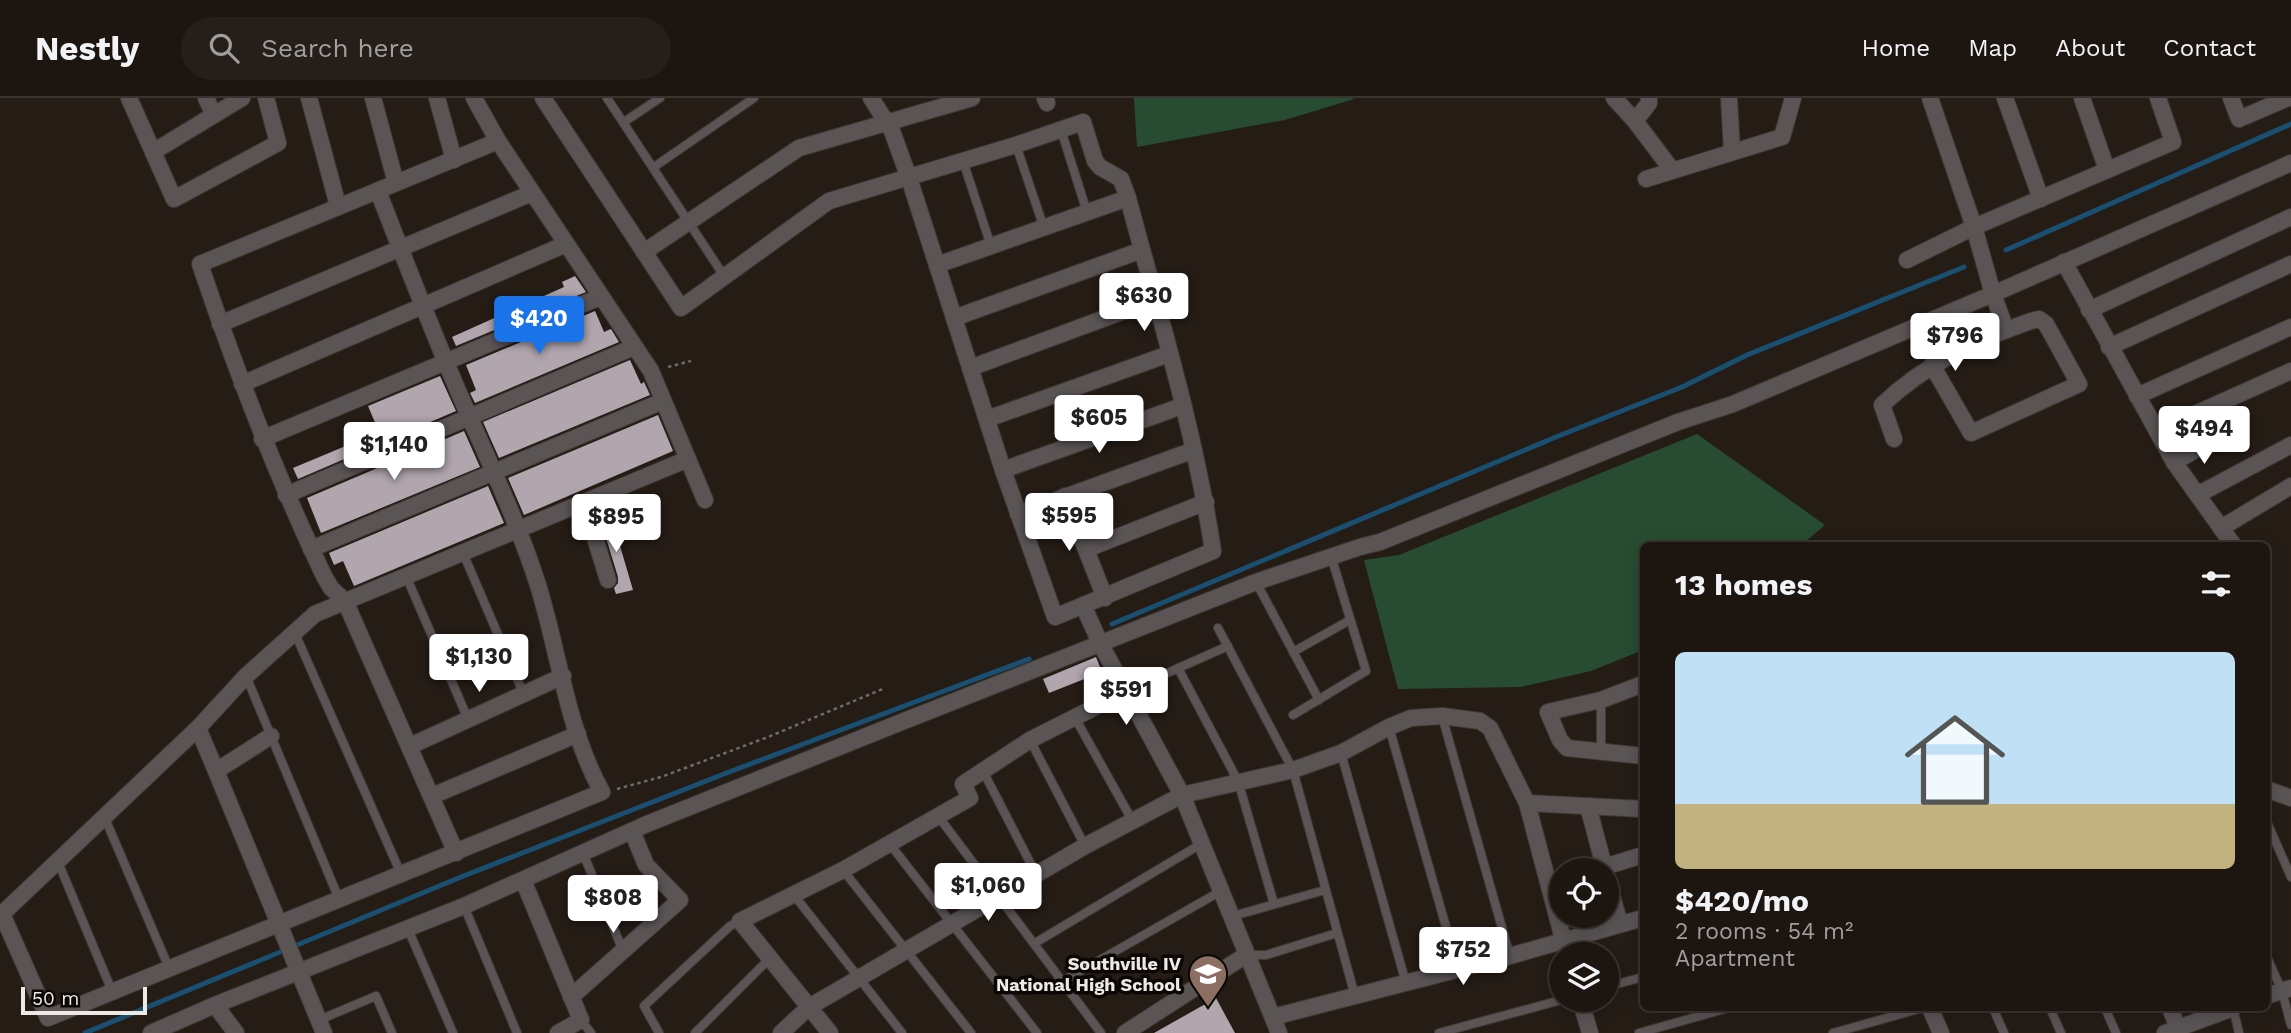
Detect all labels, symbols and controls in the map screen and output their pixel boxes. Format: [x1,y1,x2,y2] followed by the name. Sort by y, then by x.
[181,17,671,80] search box
[35,29,139,68] text: Nestly
[205,29,243,67] icon: search
[261,33,414,63] text: Search here
[1862,34,1930,62] text: Home
[1968,34,2017,62] text: Map
[2055,34,2125,62] text: About
[2163,34,2256,62] text: Contact
[1103,274,1185,333] pin: $630
[1115,282,1173,309] text: $630
[498,296,580,356] pin: $420
[510,305,568,332] text: $420
[1914,314,1996,373] pin: $796
[1926,322,1984,349] text: $796
[1058,396,1140,455] pin: $605
[1071,404,1128,431] text: $605
[2163,406,2245,466] pin: $494
[2175,415,2233,442] text: $494
[337,422,451,482] pin: $1,140
[360,431,428,458] text: $1,140
[575,494,657,554] pin: $895
[1028,494,1110,553] pin: $595
[1041,502,1097,529] text: $595
[588,503,644,530] text: $895
[2197,565,2235,603] icon: filters
[1675,567,1812,602] text: 13 homes
[422,634,536,694] pin: $1,130
[445,643,513,670] text: $1,130
[1085,668,1167,727] pin: $591
[1100,676,1152,703] text: $591
[1892,697,2018,823] icon: home
[1549,858,1619,1012] map controls
[1549,858,1619,928] button: locate
[931,864,1045,923] pin: $1,060
[951,872,1025,899] text: $1,060
[572,876,654,935] pin: $808
[1675,883,1809,918] text: $420/mo
[584,884,642,911] text: $808
[1675,918,1853,945] text: 2 rooms · 54 m²
[1422,928,1504,987] pin: $752
[1435,936,1491,963] text: $752
[1549,942,1619,1012] button: layers
[1675,945,1795,972] text: Apartment
[996,953,1182,995] place label: Southville IV National High School
[1187,953,1229,1008] school or university icon: Southville IV National High School
[21,984,147,1016] scale bar
[32,987,79,1010] text: 50 m

